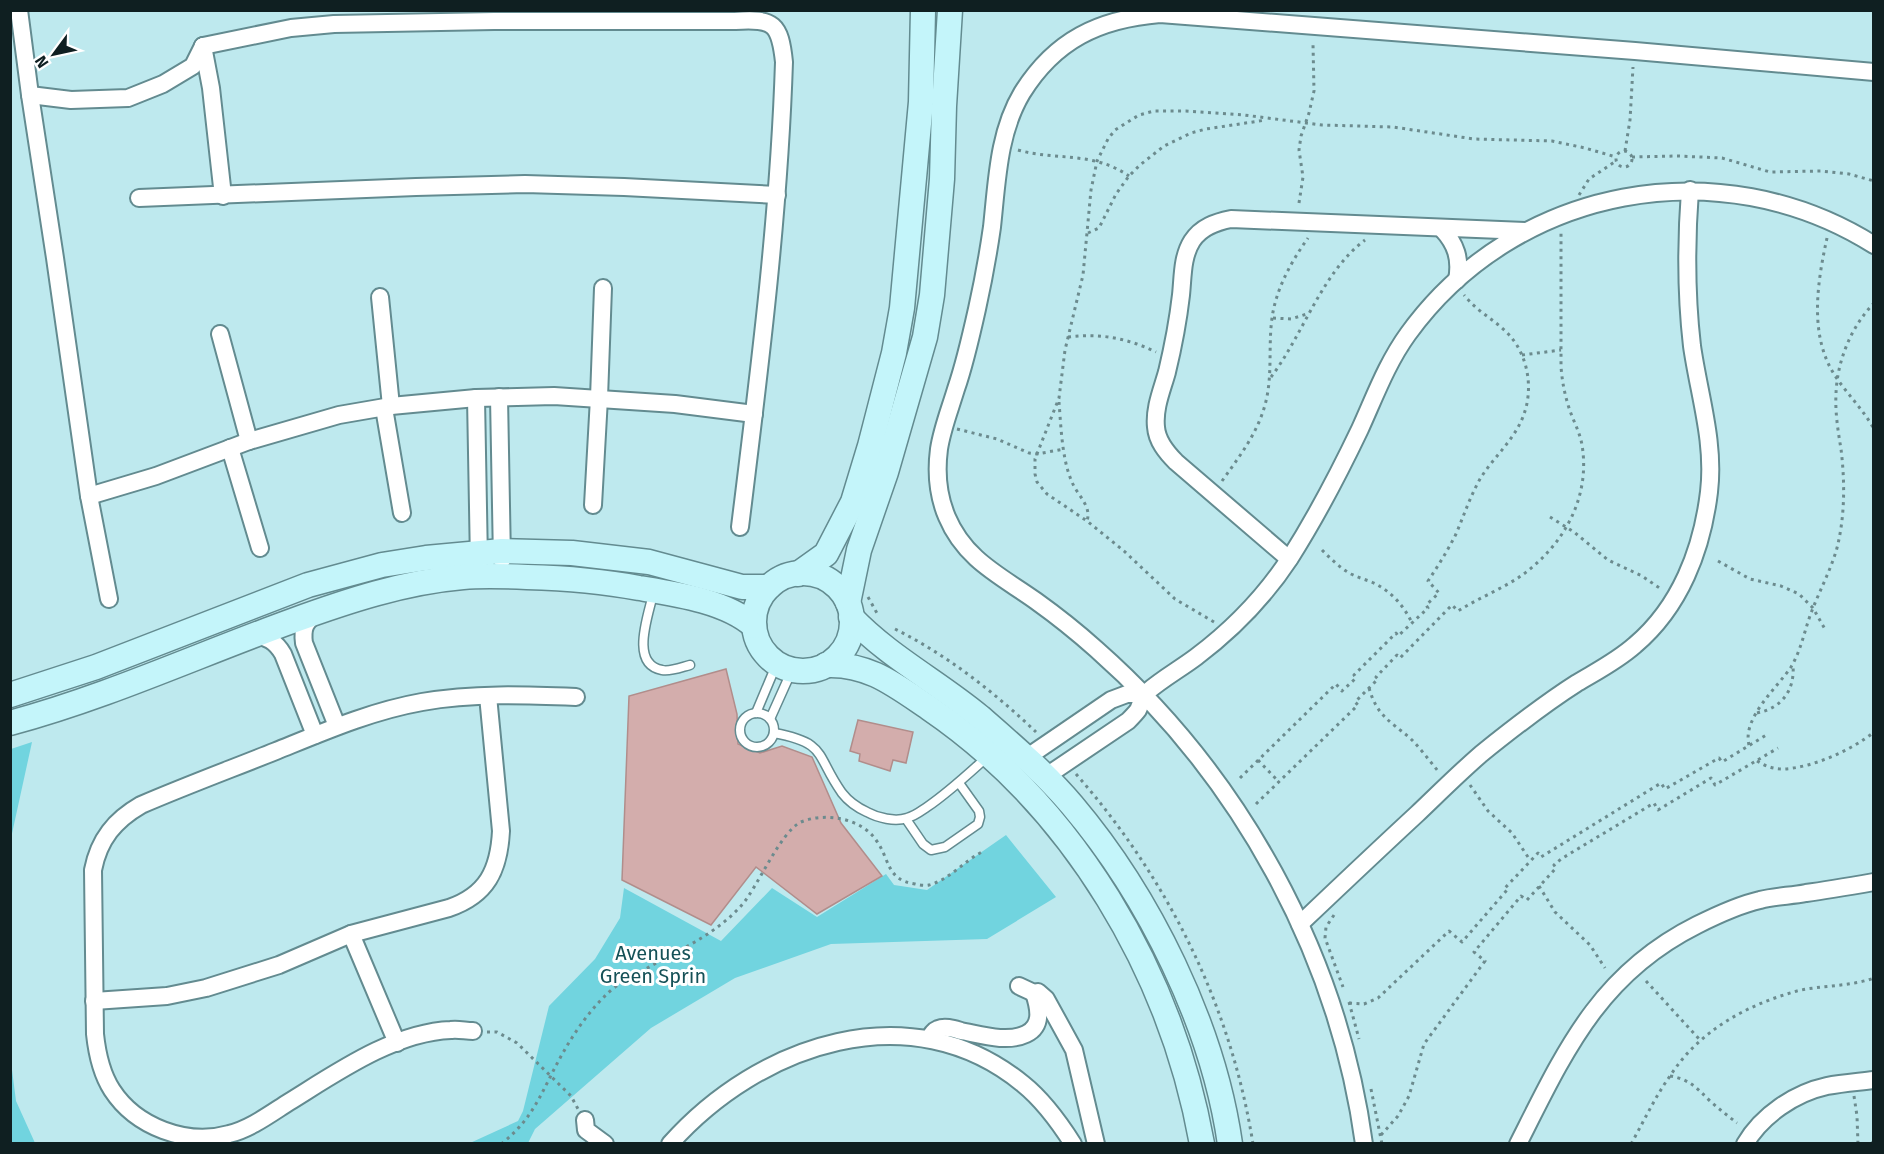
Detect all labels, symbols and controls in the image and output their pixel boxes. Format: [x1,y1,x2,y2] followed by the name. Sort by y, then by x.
[24,24,84,84] north arrow
[31,52,53,72] text: N
[600,941,706,988] park label: Avenues Green Sprin

